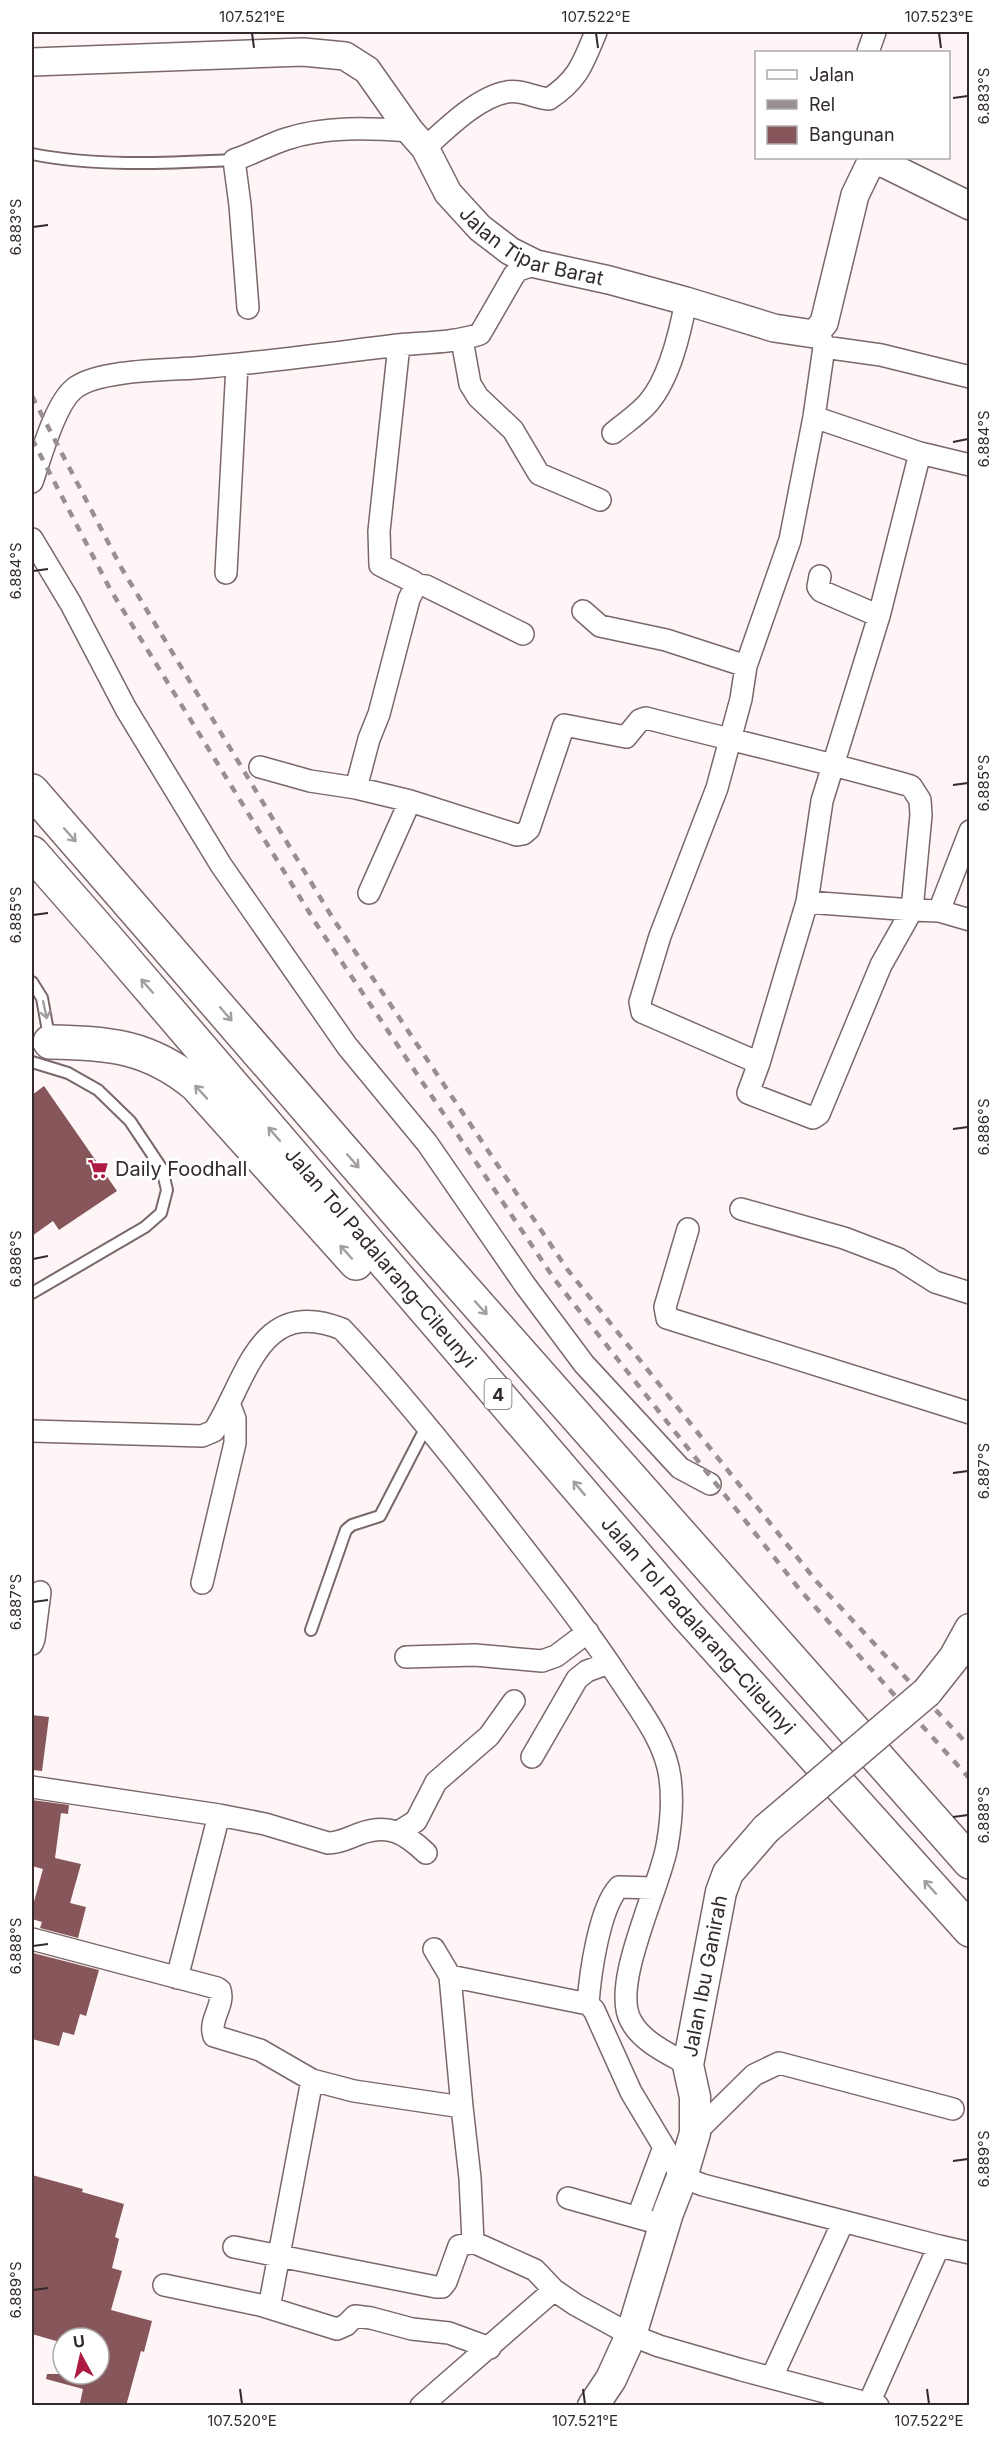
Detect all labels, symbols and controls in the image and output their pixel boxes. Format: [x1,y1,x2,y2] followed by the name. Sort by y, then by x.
[219,7,285,26] text: 107.521°E
[561,7,631,26] text: 107.522°E
[904,7,974,26] text: 107.523°E
[755,51,950,159] legend
[809,64,854,85] text: Jalan
[974,68,993,124] text: 6.883°S
[809,94,835,115] text: Rel
[809,124,895,145] text: Bangunan
[6,199,25,255] text: 6.883°S
[454,202,606,291] street label: Jalan Tipar Barat
[974,410,993,468] text: 6.884°S
[6,542,25,600] text: 6.884°S
[974,755,993,811] text: 6.885°S
[63,827,77,842] one-way arrow
[6,887,25,943] text: 6.885°S
[141,978,154,994] one-way arrow
[40,1000,51,1020] one-way arrow
[219,1006,232,1022] one-way arrow
[194,1084,209,1099] one-way arrow
[974,1098,993,1156] text: 6.886°S
[267,1127,281,1142] one-way arrow
[280,1143,481,1372] street label: Jalan Tol Padalarang–Cileunyi
[346,1153,360,1168] one-way arrow
[86,1157,110,1181] supermarket icon: Daily Foodhall
[115,1157,247,1181] place label: Daily Foodhall
[6,1230,25,1288] text: 6.886°S
[339,1245,353,1260] one-way arrow
[474,1300,488,1315] one-way arrow
[484,1379,512,1409] road number: 4
[974,1443,993,1499] text: 6.887°S
[573,1480,586,1496] one-way arrow
[596,1512,800,1739] street label: Jalan Tol Padalarang–Cileunyi
[6,1574,25,1630] text: 6.887°S
[974,1787,993,1843] text: 6.888°S
[923,1880,937,1895] one-way arrow
[678,1893,732,2059] street label: Jalan Ibu Ganirah
[6,1918,25,1974] text: 6.888°S
[974,2130,993,2188] text: 6.889°S
[6,2261,25,2319] text: 6.889°S
[51,2326,111,2386] north arrow
[72,2330,86,2352] text: U
[207,2411,277,2430] text: 107.520°E
[552,2411,618,2430] text: 107.521°E
[894,2411,964,2430] text: 107.522°E

